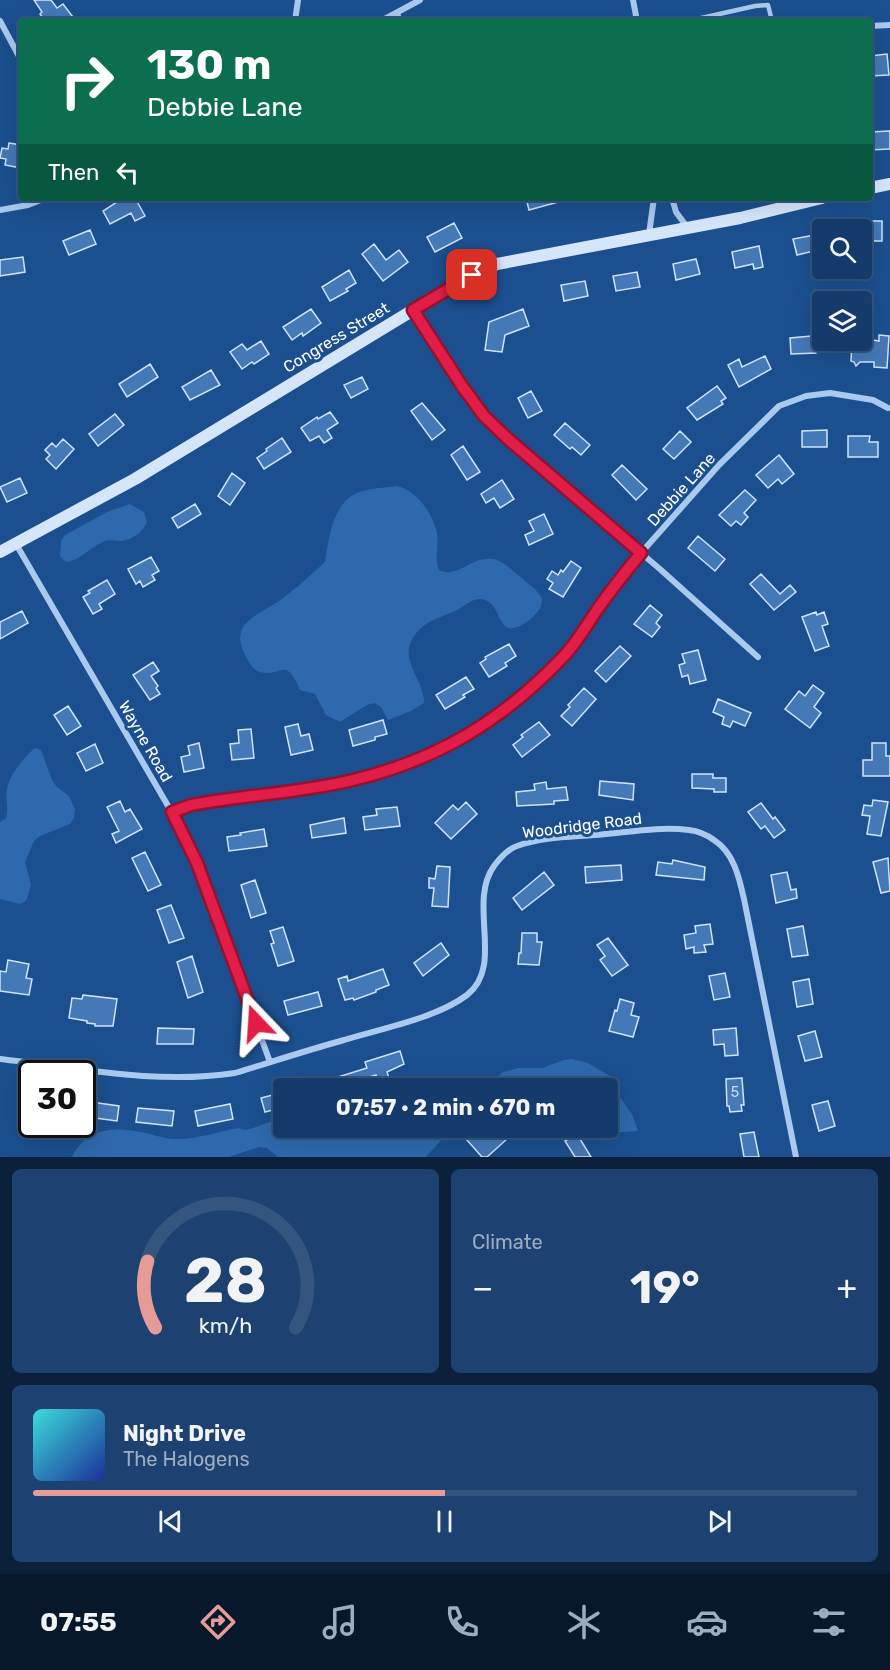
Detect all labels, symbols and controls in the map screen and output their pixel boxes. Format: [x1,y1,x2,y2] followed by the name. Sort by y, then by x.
[147,40,272,90] text: 130 m
[48,42,126,120] icon: right
[147,91,303,123] text: Debbie Lane
[111,156,144,189] icon: left
[48,159,99,186] text: Then
[812,219,872,351] map controls
[812,219,872,279] button: search
[446,249,497,300] pin
[455,258,488,291] icon: arrive
[812,291,872,351] button: layers
[280,298,393,377] street label: Congress Street
[643,449,719,530] street label: Debbie Lane
[115,697,176,785] street label: Wayne Road
[521,809,643,842] street label: Woodridge Road
[224,991,288,1055] position arrow
[18,1060,96,1138] speed limit sign: 30
[731,1084,739,1101] house number: 5
[336,1094,555,1121] text: 07:57 · 2 min · 670 m
[472,1230,543,1254] text: Climate
[184,1244,267,1318] text: 28
[630,1261,700,1314] text: 19°
[472,1268,493,1307] text: −
[836,1268,857,1307] text: +
[199,1313,252,1338] text: km/h
[123,1420,246,1447] text: Night Drive
[123,1447,250,1471] text: The Halogens
[154,1505,187,1538] icon: previous
[428,1505,461,1538] icon: pause
[703,1505,736,1538] icon: next
[197,1601,239,1643] icon: directions
[319,1601,361,1643] icon: music
[441,1601,483,1643] icon: phone
[563,1601,605,1643] icon: climate
[686,1601,728,1643] icon: car
[808,1601,850,1643] icon: filters
[40,1606,117,1638] text: 07:55

